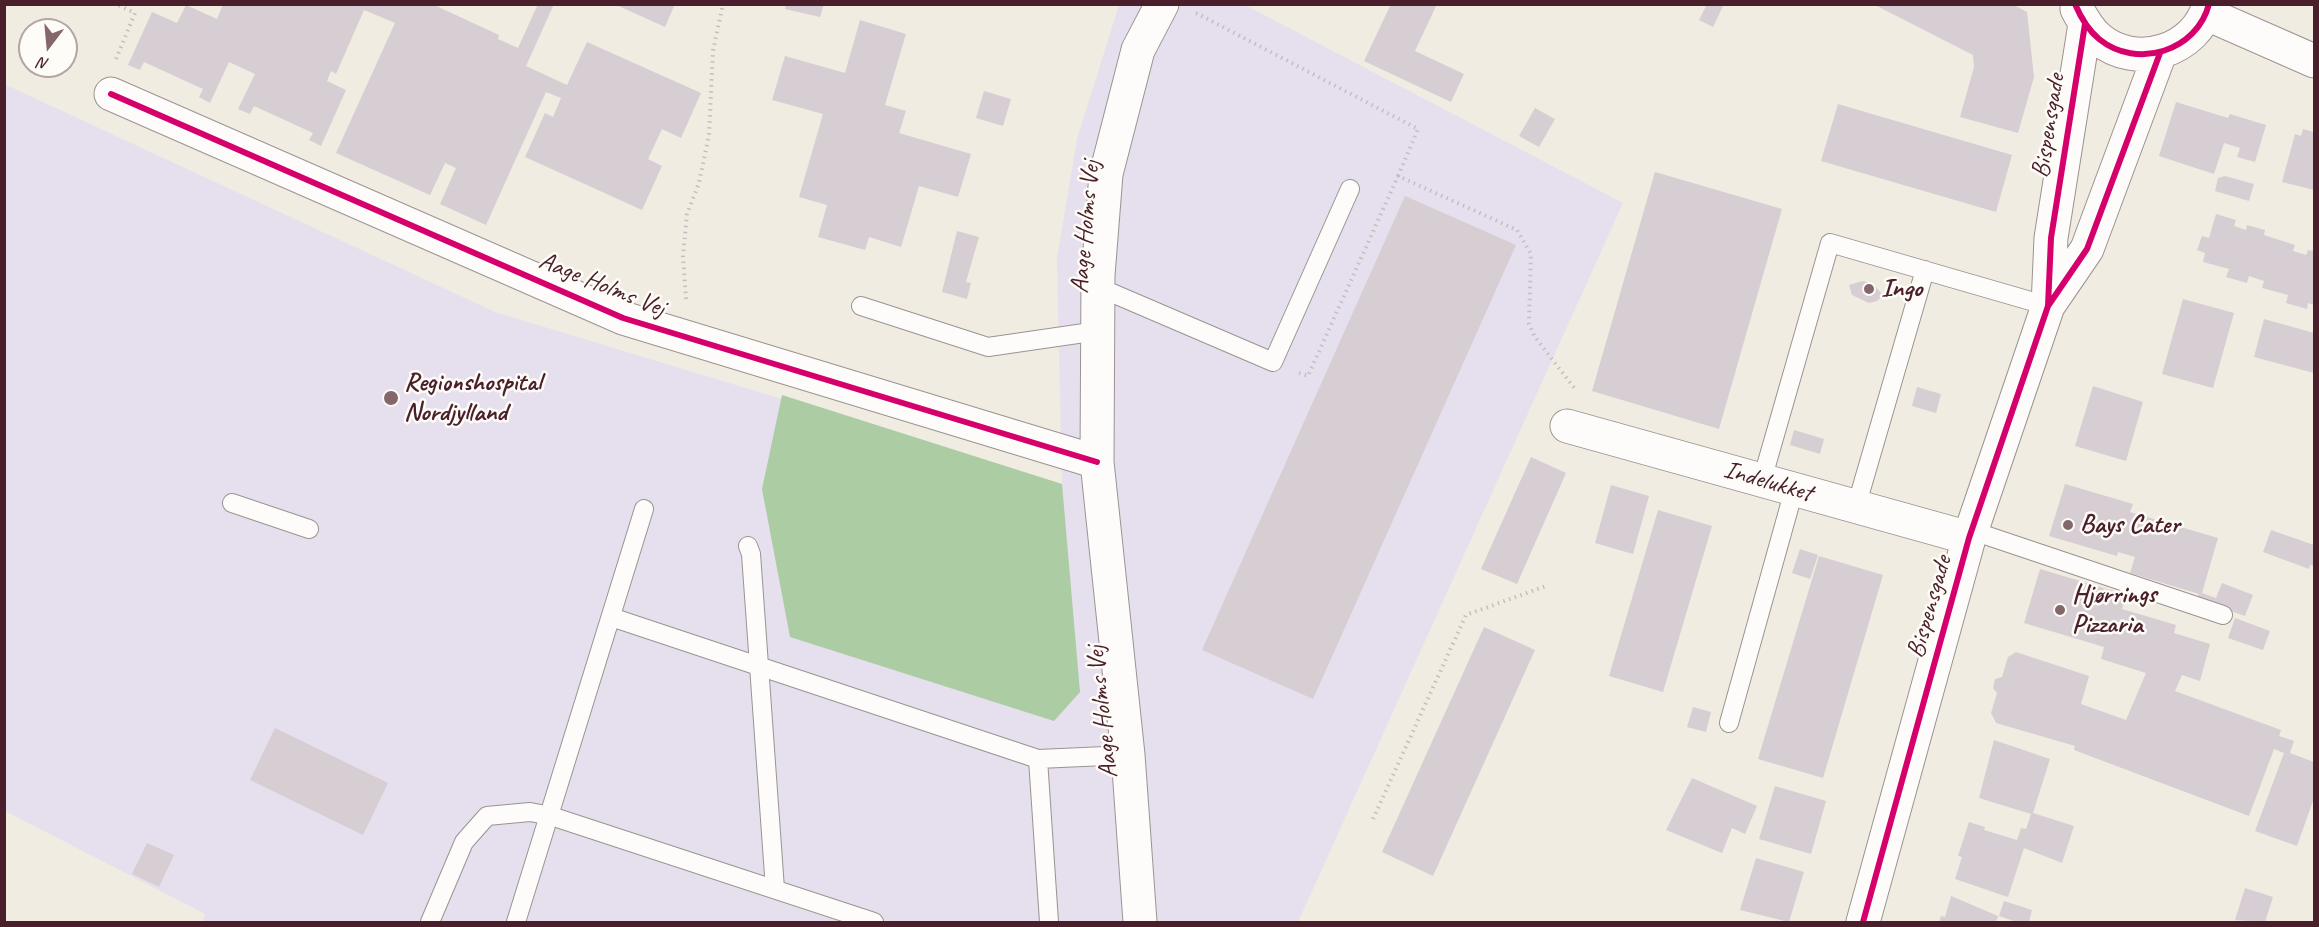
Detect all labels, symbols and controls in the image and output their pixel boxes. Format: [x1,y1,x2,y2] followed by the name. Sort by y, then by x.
[18,18,78,78] north arrow
[36,52,51,74] text: N
[2025,72,2073,180] street label: Bispensgade
[1065,159,1107,295] street label: Aage Holms Vej
[534,246,670,324] street label: Aage Holms Vej
[1881,273,1922,305] place label: Ingo
[1862,282,1876,296] marker: Ingo
[404,367,541,428] place label: Regionshospital Nordjylland
[382,389,400,407] marker: Regionshospital Nordjylland
[1720,455,1816,509] street label: Indelukket
[2080,509,2180,541] place label: Bays Cater
[2061,518,2075,532] marker: Bays Cater
[1901,552,1959,662] street label: Bispensgade
[2072,579,2156,640] place label: Hjørrings Pizzaria
[2053,603,2067,617] marker: Hjørrings Pizzaria
[1081,644,1125,780] street label: Aage Holms Vej

